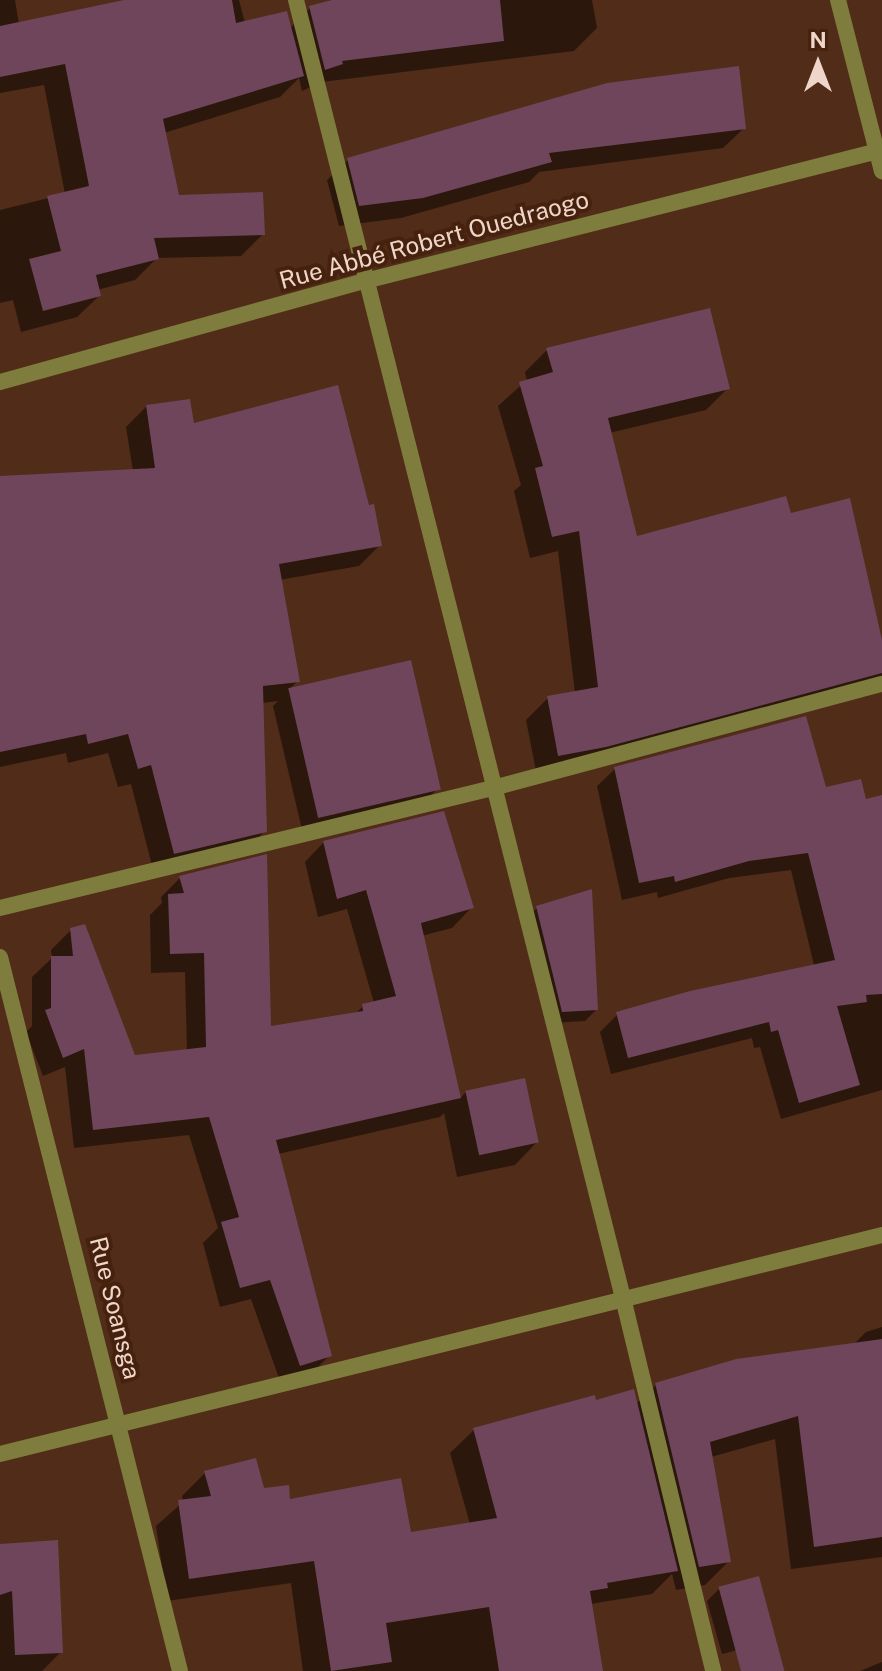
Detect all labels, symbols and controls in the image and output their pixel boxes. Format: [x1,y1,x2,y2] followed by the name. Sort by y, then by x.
[778,24,858,104] north arrow
[809,27,827,53] text: N
[276,185,592,295] street label: Rue Abbé Robert Ouedraogo
[83,1234,147,1382] street label: Rue Soansga

